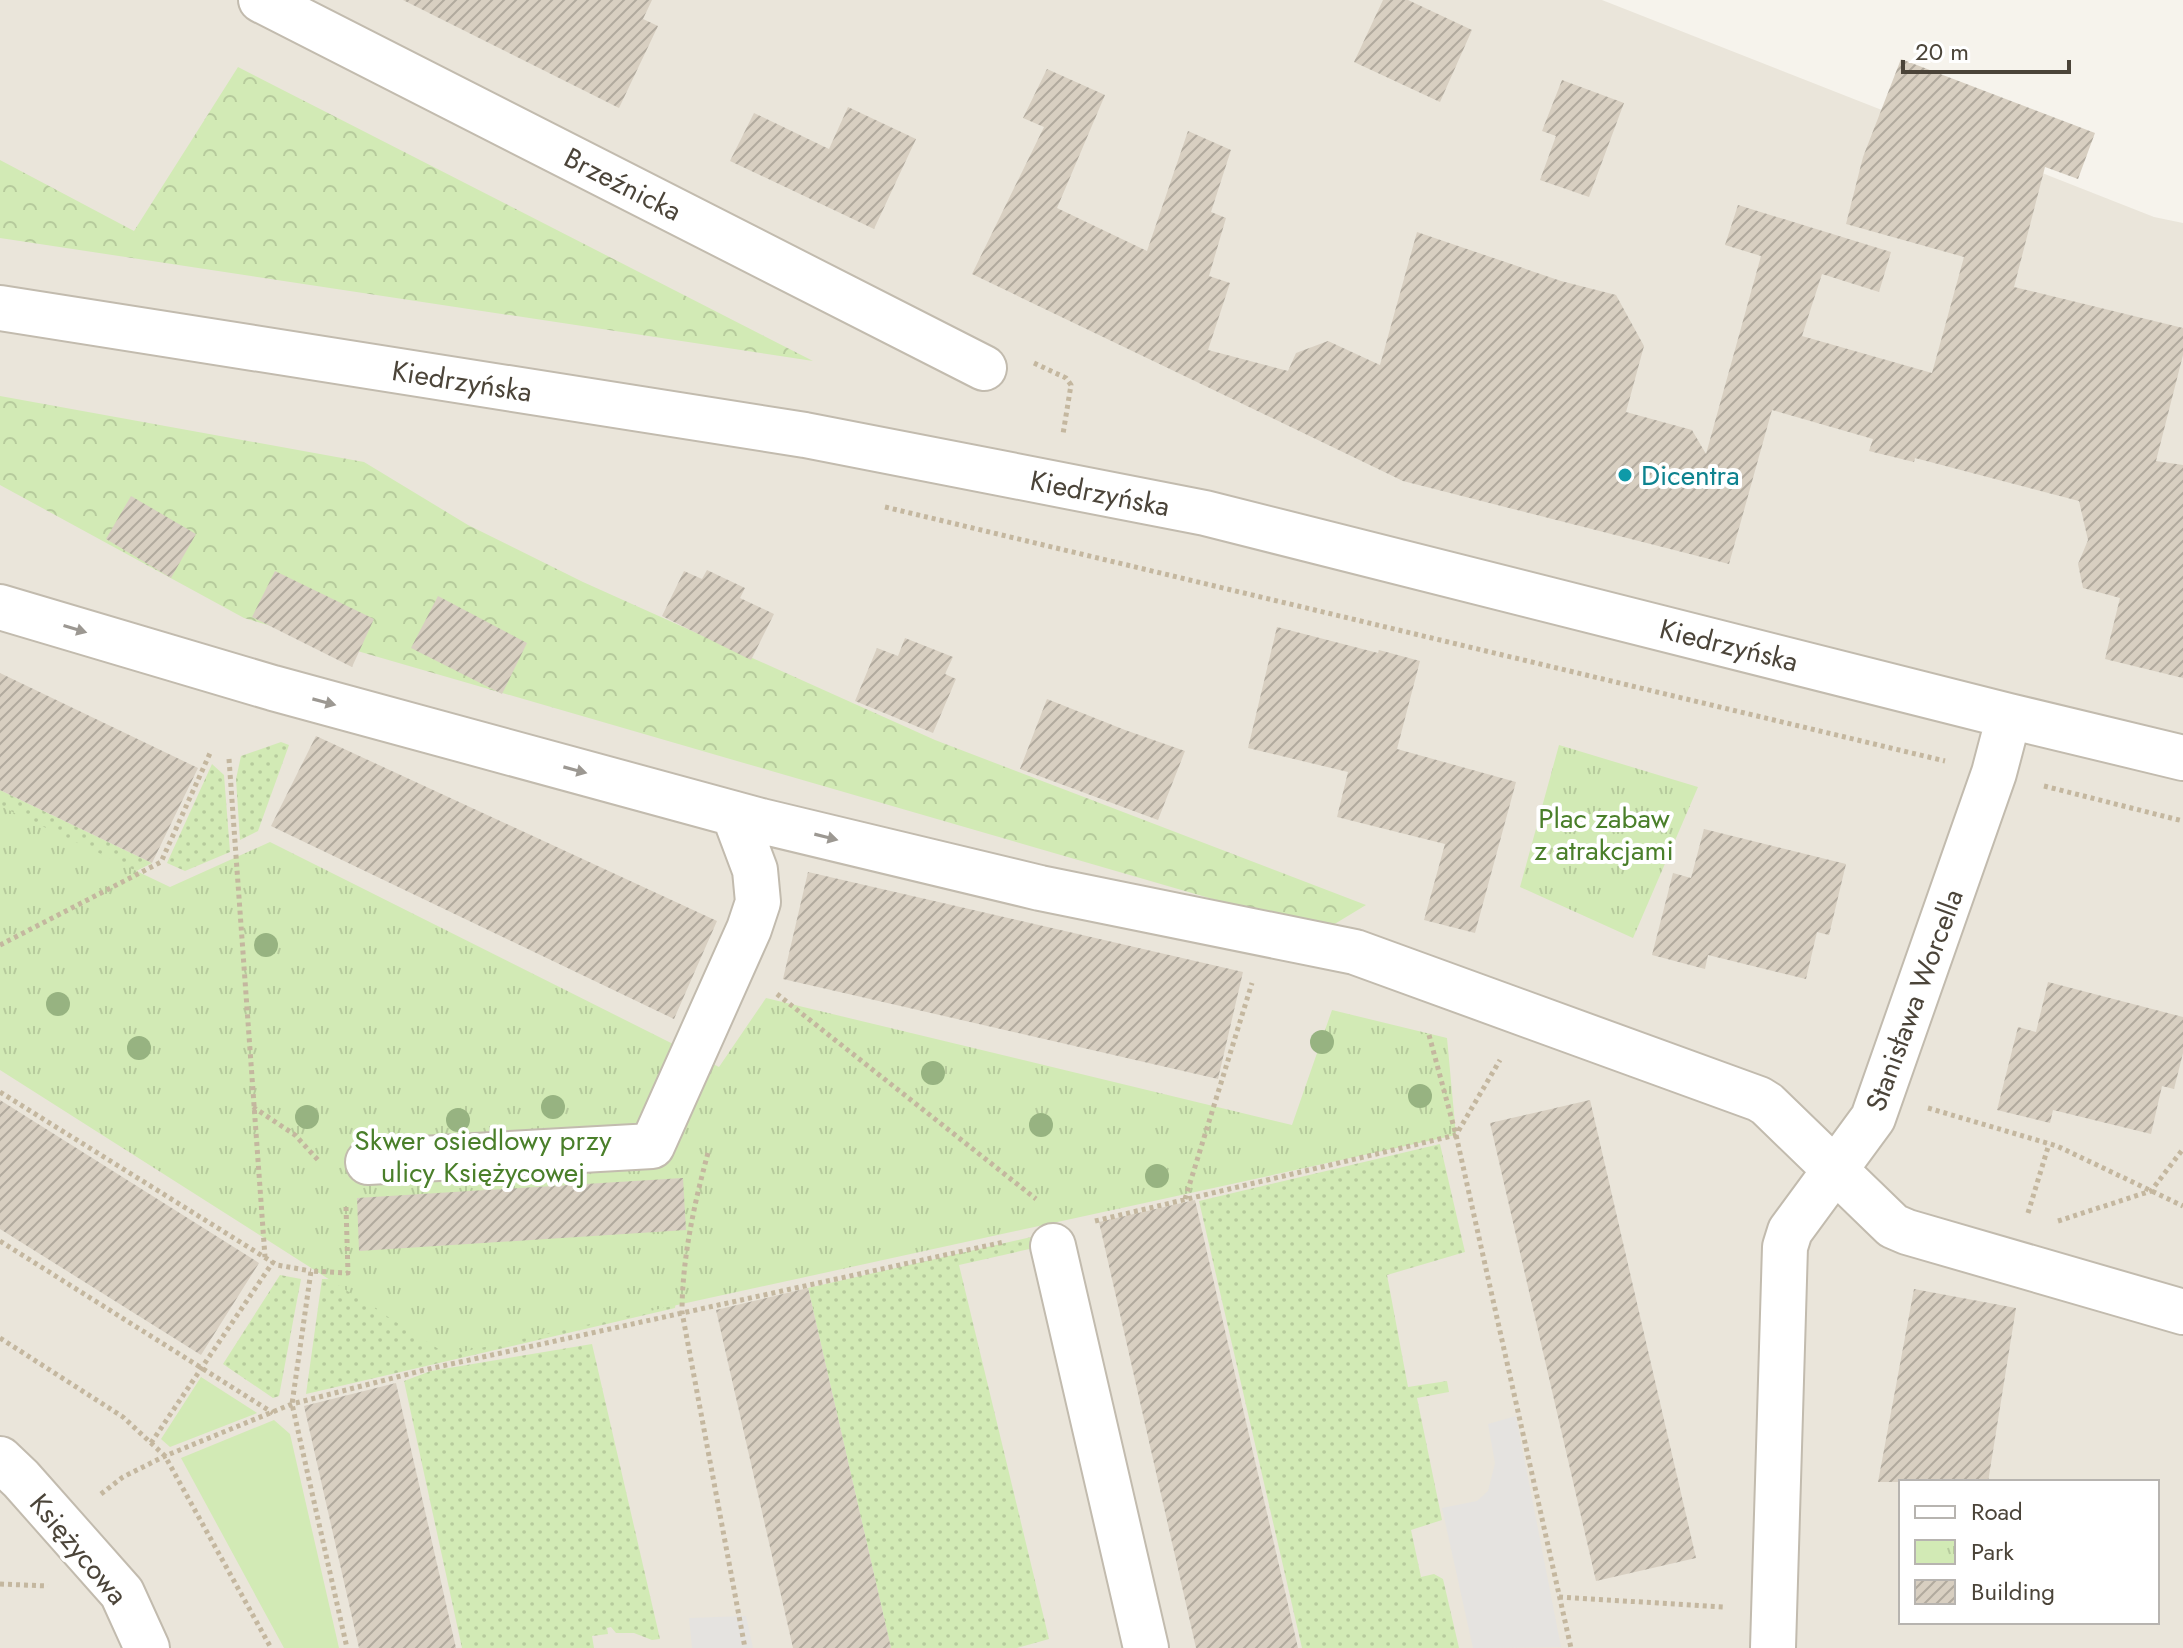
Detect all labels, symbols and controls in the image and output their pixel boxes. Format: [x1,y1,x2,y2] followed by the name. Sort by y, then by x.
[1903,24,2069,74] scale bar
[1915,34,1969,69] text: 20 m
[557,137,689,232] street label: Brzeźnicka
[389,350,535,413] street label: Kiedrzyńska
[1641,455,1740,496] place label: Dicentra
[1027,460,1173,527] street label: Kiedrzyńska
[1616,466,1634,484] marker: Dicentra
[1655,608,1802,682] street label: Kiedrzyńska
[63,623,87,636] one-way arrow
[313,696,337,709] one-way arrow
[563,765,588,777] one-way arrow
[1534,798,1674,871] park label: Plac zabaw z atrakcjami
[814,831,839,843] one-way arrow
[1855,883,1974,1117] street label: Stanisława Worcella
[354,1120,612,1193] park label: Skwer osiedlowy przy ulicy Księżycowej
[1899,1480,2159,1624] legend
[20,1485,138,1614] street label: Księżycowa
[1971,1494,2023,1529] text: Road
[1971,1534,2014,1569] text: Park
[1971,1574,2055,1609] text: Building

